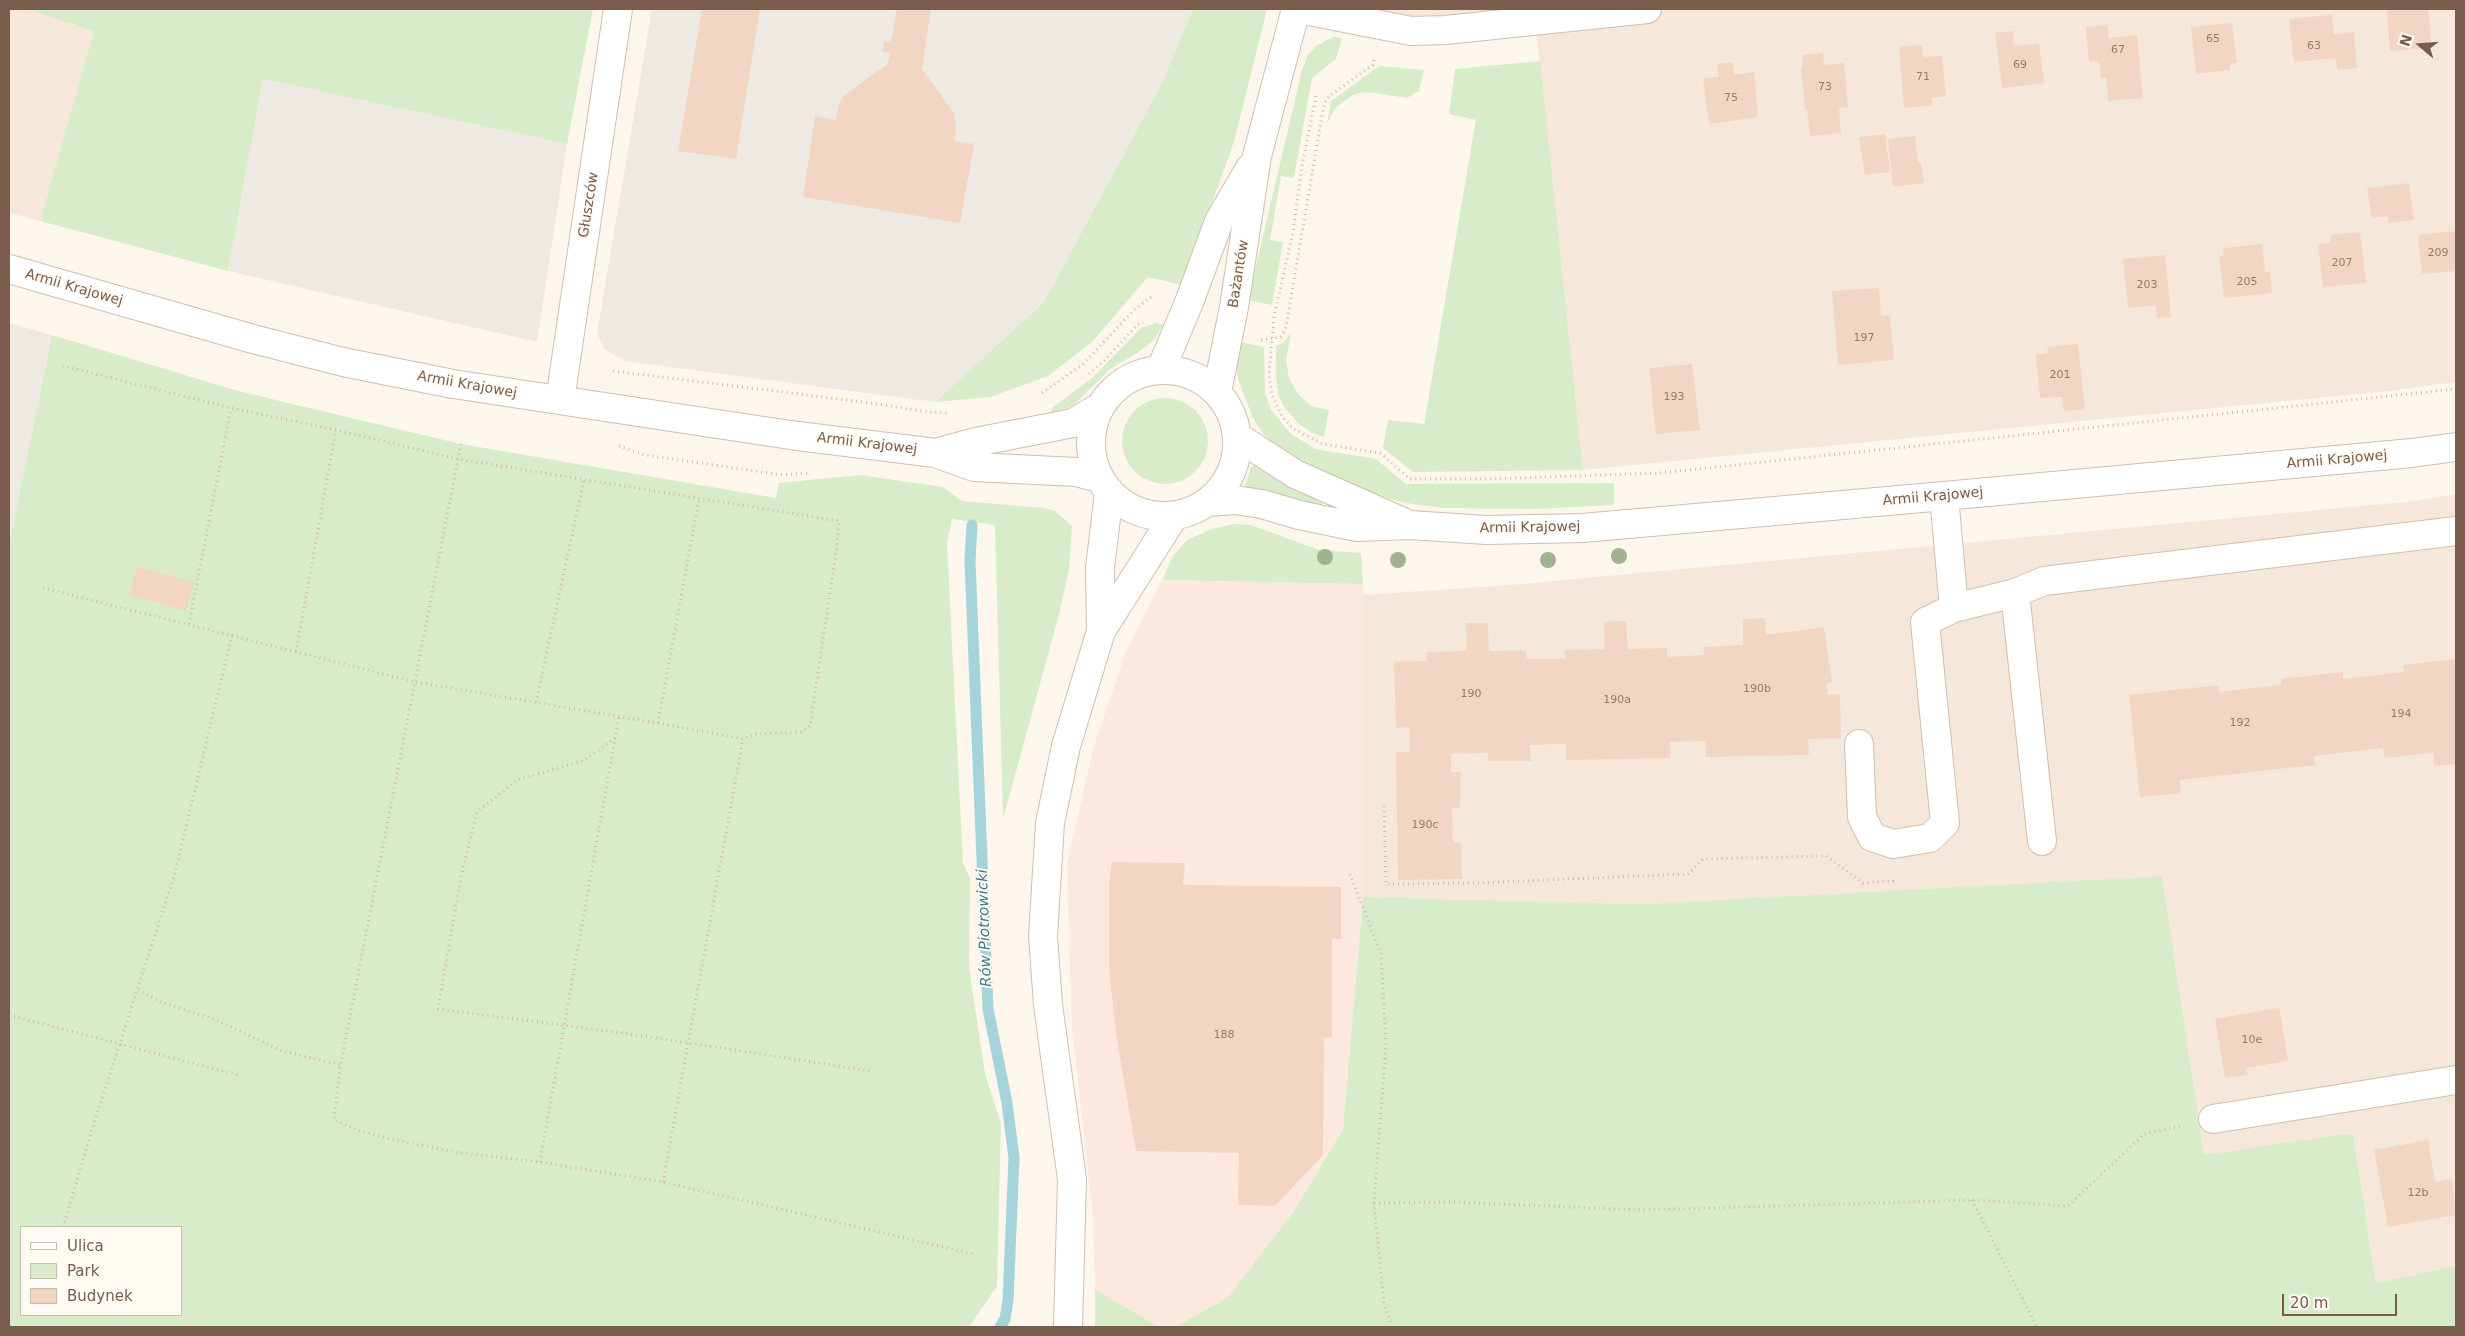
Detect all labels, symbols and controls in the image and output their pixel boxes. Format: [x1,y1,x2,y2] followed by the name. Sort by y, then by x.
[2395,20,2445,70] north arrow
[2206,32,2220,46] house number: 65
[2396,32,2415,48] text: N
[2307,39,2321,53] house number: 63
[2111,43,2125,57] house number: 67
[2013,58,2027,72] house number: 69
[1916,70,1930,84] house number: 71
[1818,80,1832,94] house number: 73
[1724,91,1738,105] house number: 75
[576,171,602,239] street label: Głuszców
[1225,239,1253,309] street label: Bażantów
[2428,246,2448,260] house number: 209
[2332,256,2352,270] house number: 207
[23,266,125,310] street label: Armii Krajowej
[2237,275,2257,289] house number: 205
[2137,278,2157,292] house number: 203
[1854,331,1874,345] house number: 197
[416,368,518,402] street label: Armii Krajowej
[2050,368,2070,382] house number: 201
[1664,390,1684,404] house number: 193
[816,430,918,458] street label: Armii Krajowej
[2286,447,2388,473] street label: Armii Krajowej
[1882,484,1984,510] street label: Armii Krajowej
[1479,519,1581,537] street label: Armii Krajowej
[1743,682,1771,696] house number: 190b
[1461,687,1481,701] house number: 190
[1603,693,1631,707] house number: 190a
[2391,707,2411,721] house number: 194
[2230,716,2250,730] house number: 192
[1411,818,1439,832] house number: 190c
[974,869,996,987] water label: Rów Piotrowicki
[1214,1028,1234,1042] house number: 188
[2242,1033,2262,1047] house number: 10e
[2408,1186,2428,1200] house number: 12b
[20,1226,182,1316] legend
[67,1237,104,1255] text: Ulica
[67,1262,99,1280] text: Park
[2285,1284,2400,1316] scale bar
[67,1287,133,1305] text: Budynek
[2290,1294,2328,1312] text: 20 m

